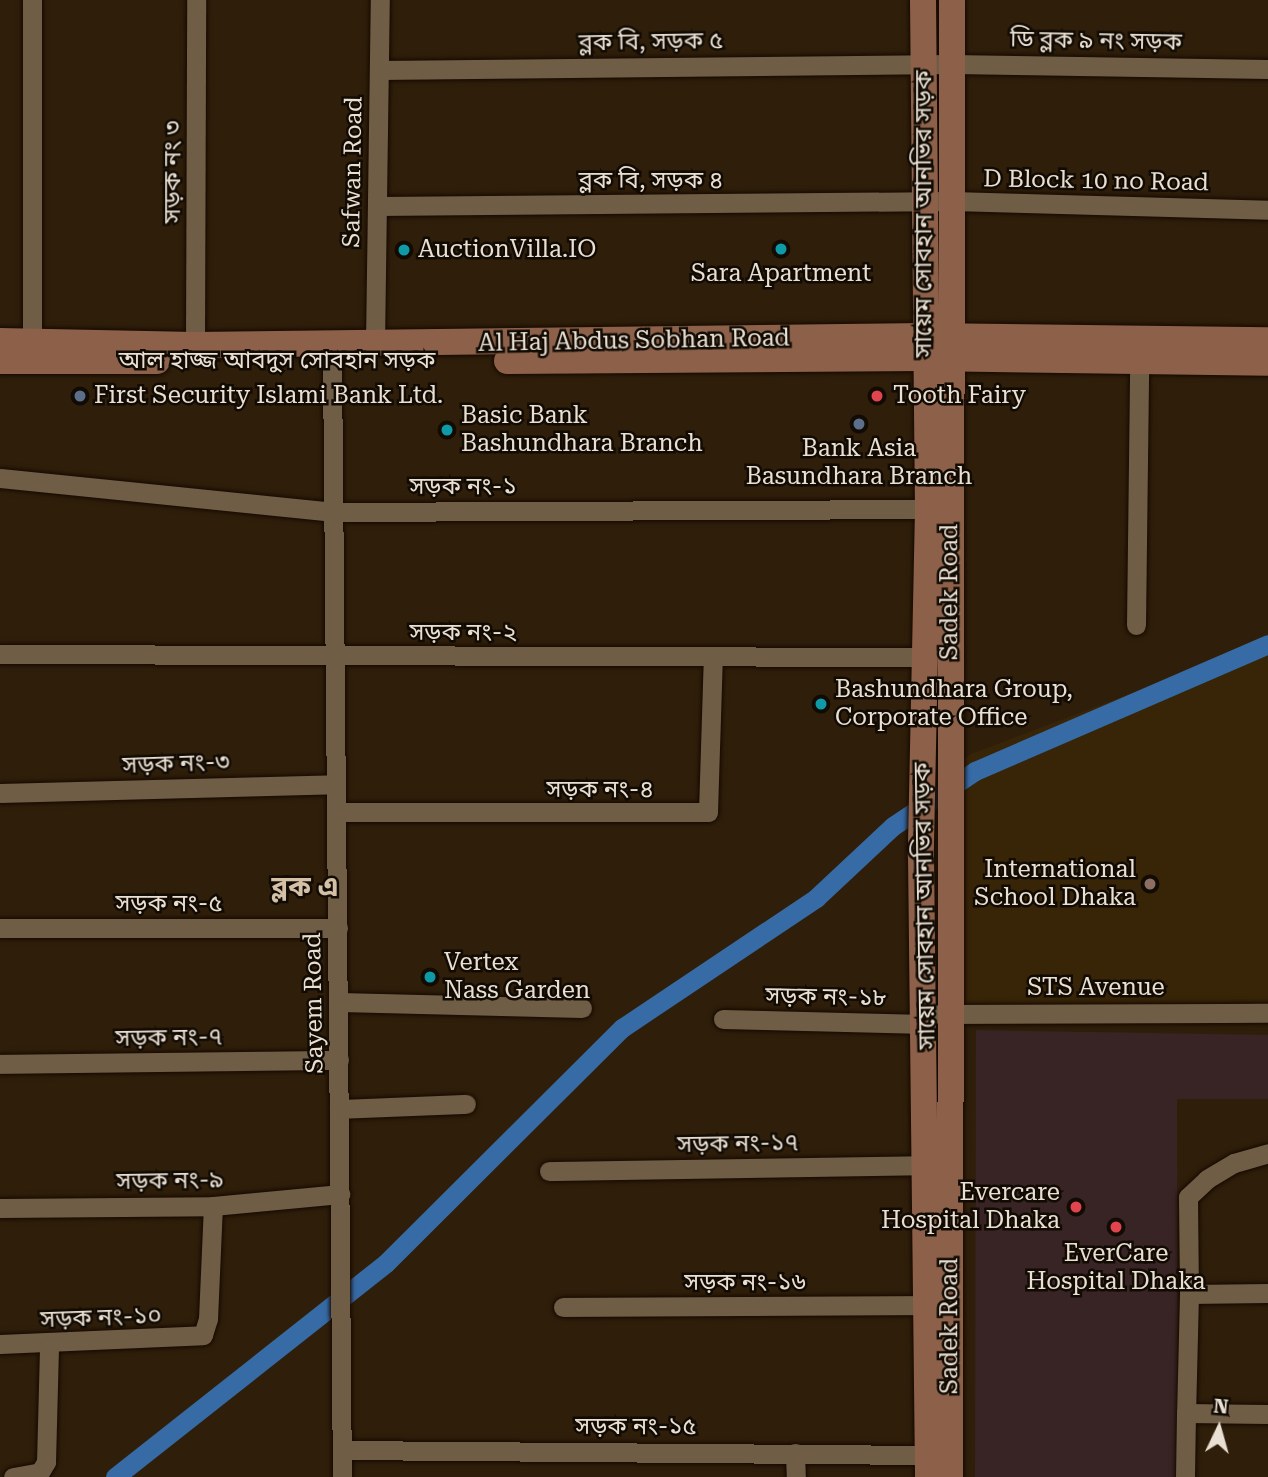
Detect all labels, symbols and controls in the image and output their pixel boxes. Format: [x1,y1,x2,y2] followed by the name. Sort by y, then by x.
[1010,25,1182,57] street label: ডি ব্লক ৯ নং সড়ক
[578,26,724,58] street label: ব্লক বি, সড়ক ৫
[910,70,938,358] street label: সায়েম সোবহান আনভির সড়ক
[337,96,369,248] street label: Safwan Road
[159,121,187,223] street label: সড়ক নং ৩
[983,165,1209,197] street label: D Block 10 no Road
[579,167,723,195] street label: ব্লক বি, সড়ক ৪
[418,236,596,264] place label: AuctionVilla.IO
[773,241,789,257] marker: Sara Apartment
[396,242,412,258] marker: AuctionVilla.IO
[691,260,871,288] place label: Sara Apartment
[478,324,790,358] street label: Al Haj Abdus Sobhan Road
[119,347,435,375] street label: আল হাজ্জ আবদুস সোবহান সড়ক
[94,382,443,410] place label: First Security Islami Bank Ltd.
[893,382,1026,410] place label: Tooth Fairy
[867,386,887,406] marker: Tooth Fairy
[72,388,88,404] marker: First Security Islami Bank Ltd.
[461,402,703,458] place label: Basic Bank Bashundhara Branch
[851,416,867,432] marker: Bank Asia Basundhara Branch
[439,422,455,438] marker: Basic Bank Bashundhara Branch
[746,435,972,491] place label: Bank Asia Basundhara Branch
[409,473,517,501] street label: সড়ক নং-১
[936,524,964,660] street label: Sadek Road
[409,619,517,647] street label: সড়ক নং-২
[835,676,1073,732] place label: Bashundhara Group, Corporate Office
[813,696,829,712] marker: Bashundhara Group, Corporate Office
[122,748,230,780] street label: সড়ক নং-৩
[908,762,942,1050] street label: সায়েম সোবহান আনভির সড়ক
[546,776,654,804] street label: সড়ক নং-৪
[974,856,1136,912] place label: International School Dhaka
[271,870,339,904] district label: ব্লক এ
[1142,876,1158,892] marker: International School Dhaka
[115,890,223,918] street label: সড়ক নং-৫
[298,932,330,1074] street label: Sayem Road
[444,949,590,1005] place label: Vertex Nass Garden
[422,969,438,985] marker: Vertex Nass Garden
[1027,974,1165,1002] street label: STS Avenue
[765,982,887,1012] street label: সড়ক নং-১৮
[115,1023,223,1053] street label: সড়ক নং-৭
[677,1129,799,1159] street label: সড়ক নং-১৭
[116,1166,224,1196] street label: সড়ক নং-৯
[881,1179,1060,1235] place label: Evercare Hospital Dhaka
[1066,1197,1086,1217] marker: Evercare Hospital Dhaka
[1106,1217,1126,1237] marker: EverCare Hospital Dhaka
[1027,1240,1205,1296] place label: EverCare Hospital Dhaka
[936,1258,964,1394] street label: Sadek Road
[684,1269,806,1297] street label: সড়ক নং-১৬
[40,1301,162,1335] street label: সড়ক নং-১০
[1184,1393,1254,1463] north arrow
[1213,1394,1229,1419] text: N
[575,1413,697,1441] street label: সড়ক নং-১৫

